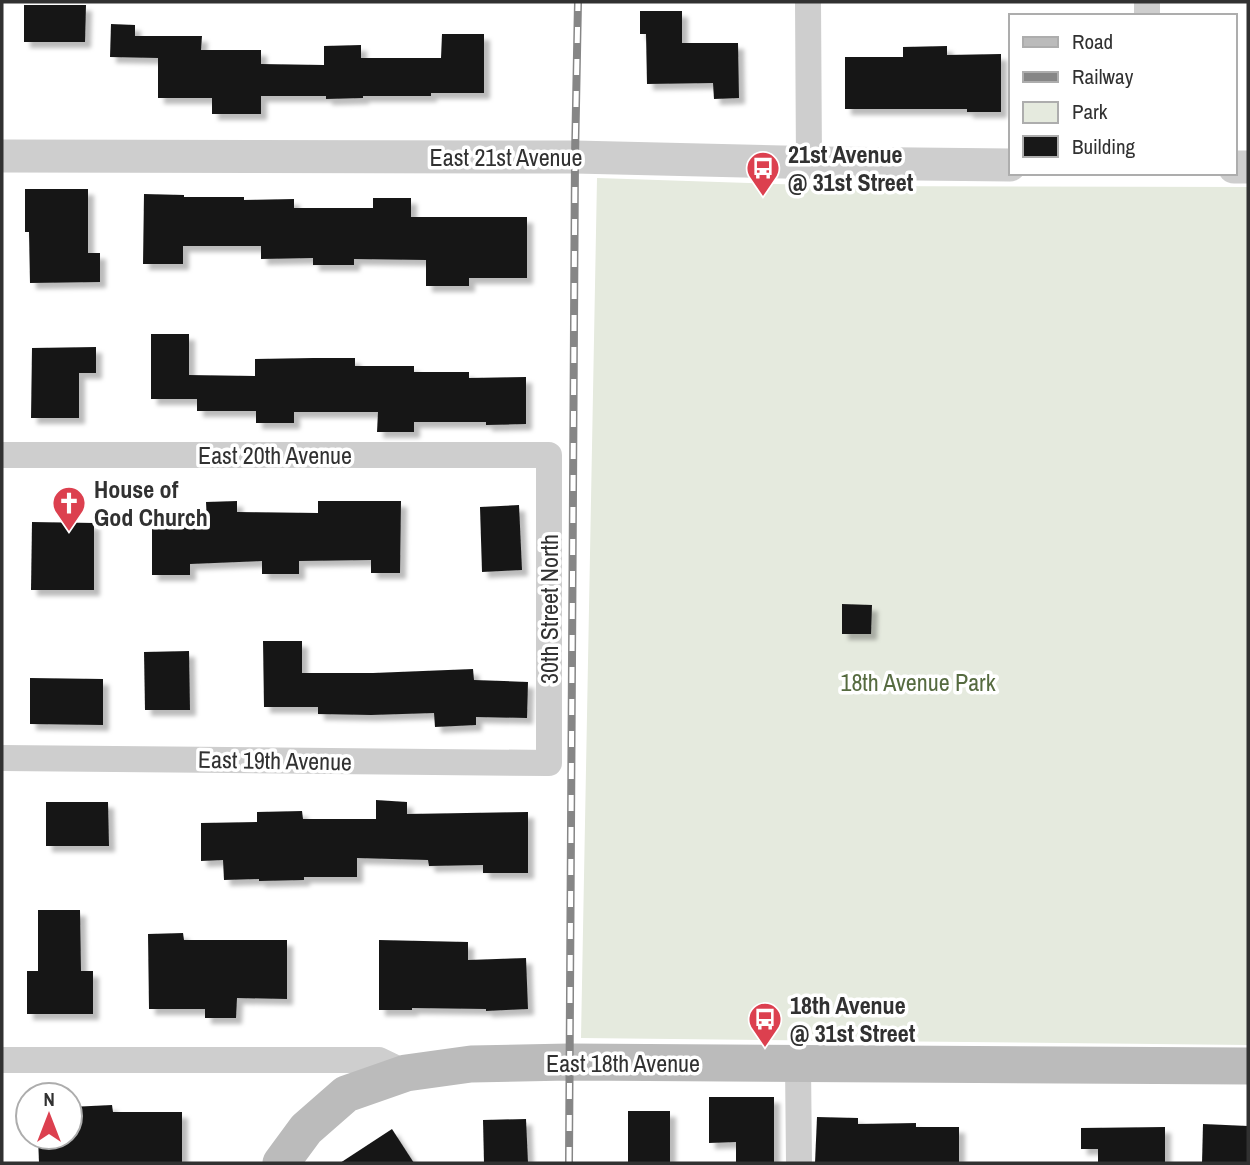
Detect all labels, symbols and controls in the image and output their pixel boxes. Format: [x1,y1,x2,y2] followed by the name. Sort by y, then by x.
[1009,14,1236,175] legend
[1072,27,1113,56] text: Road
[1072,62,1134,91] text: Railway
[1072,97,1108,126] text: Park
[1072,132,1136,161] text: Building
[788,138,914,198] place label: 21st Avenue @ 31st Street
[430,141,582,173] street label: East 21st Avenue
[744,149,782,198] bus stop icon: 21st Avenue @ 31st Street
[198,439,352,471] street label: East 20th Avenue
[94,473,208,533] place label: House of God Church
[50,484,88,533] church icon: House of God Church
[533,534,565,684] street label: 30th Street North
[840,666,996,698] park label: 18th Avenue Park
[198,743,352,777] street label: East 19th Avenue
[790,989,916,1049] place label: 18th Avenue @ 31st Street
[746,1000,784,1049] bus stop icon: 18th Avenue @ 31st Street
[546,1047,700,1079] street label: East 18th Avenue
[14,1081,84,1151] north arrow
[43,1086,55,1112] text: N

